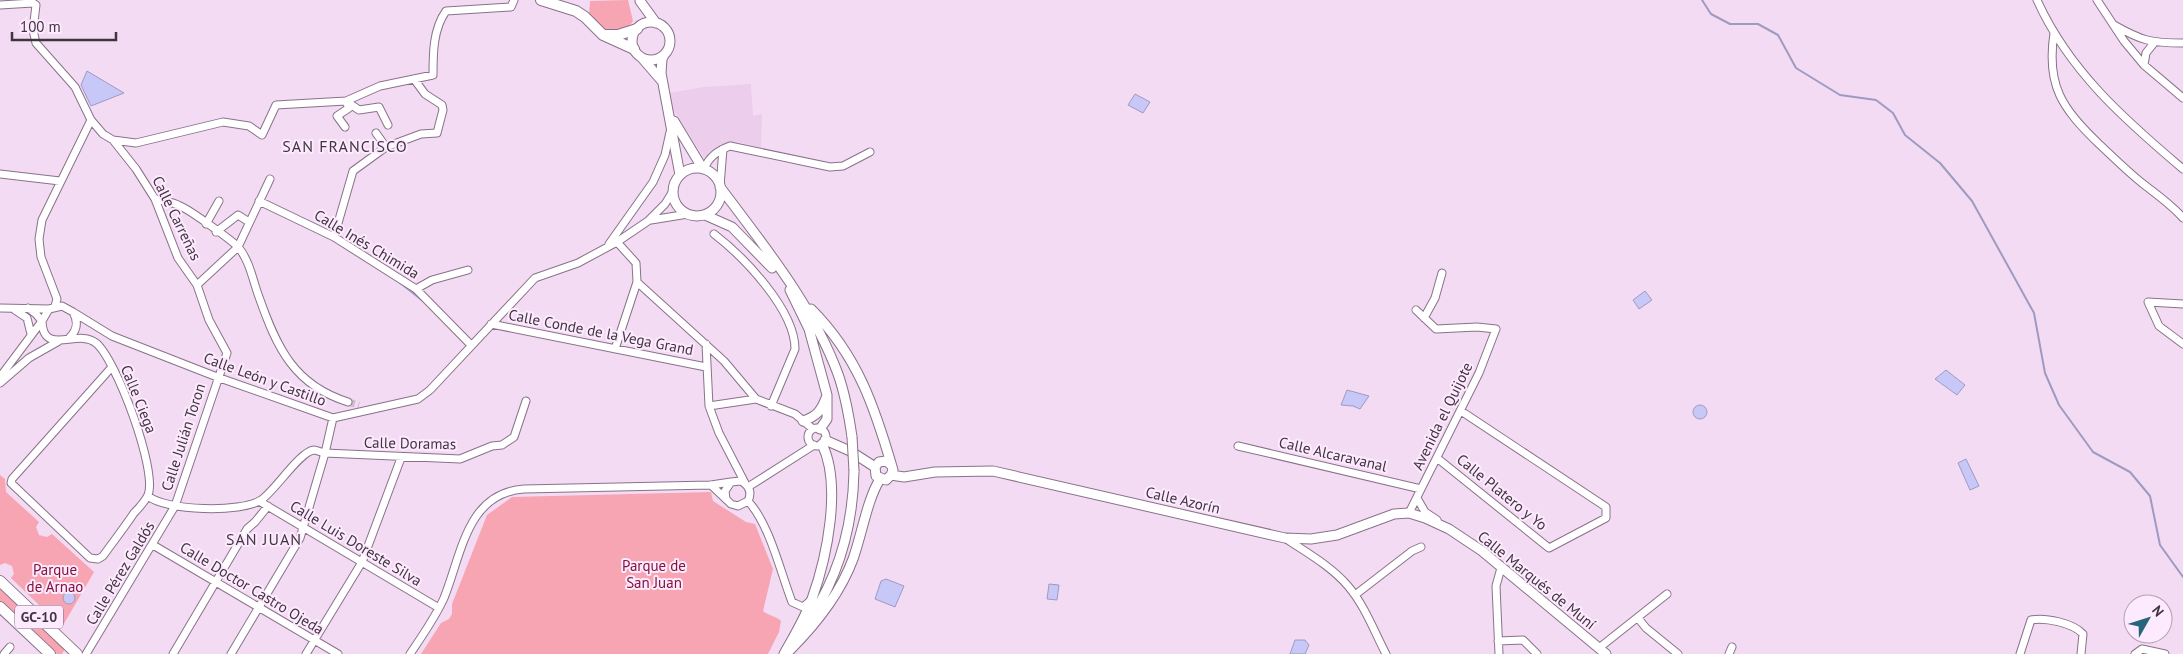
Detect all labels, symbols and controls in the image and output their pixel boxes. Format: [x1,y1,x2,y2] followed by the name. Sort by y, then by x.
[12,10,116,42] scale bar
[20,17,61,36] text: 100 m
[282,136,408,156] district label: SAN FRANCISCO
[148,173,206,263] street label: Calle Carreñas
[311,205,423,283] street label: Calle Inés Chimida
[507,305,695,359] street label: Calle Conde de la Vega Grand
[201,348,329,410] street label: Calle León y Castillo
[1408,359,1476,473] street label: Avenida el Quijote
[117,362,161,436] street label: Calle Ciega
[157,381,209,493] street label: Calle Julián Toron
[1277,432,1389,476] street label: Calle Alcaravanal
[364,433,456,453] street label: Calle Doramas
[1453,450,1551,534] street label: Calle Platero y Yo
[1144,482,1222,518] street label: Calle Azorín
[287,496,425,590] street label: Calle Luis Doreste Silva
[82,518,158,628] street label: Calle Pérez Galdós
[1474,527,1600,633] street label: Calle Marqués de Muní
[226,529,302,549] district label: SAN JUAN
[177,537,327,639] street label: Calle Doctor Castro Ojeda
[622,556,686,592] park label: Parque de San Juan
[27,560,83,596] park label: Parque de Arnao
[2123,594,2173,644] north arrow
[2148,602,2168,620] text: N
[15,606,63,628] road number: GC-10

